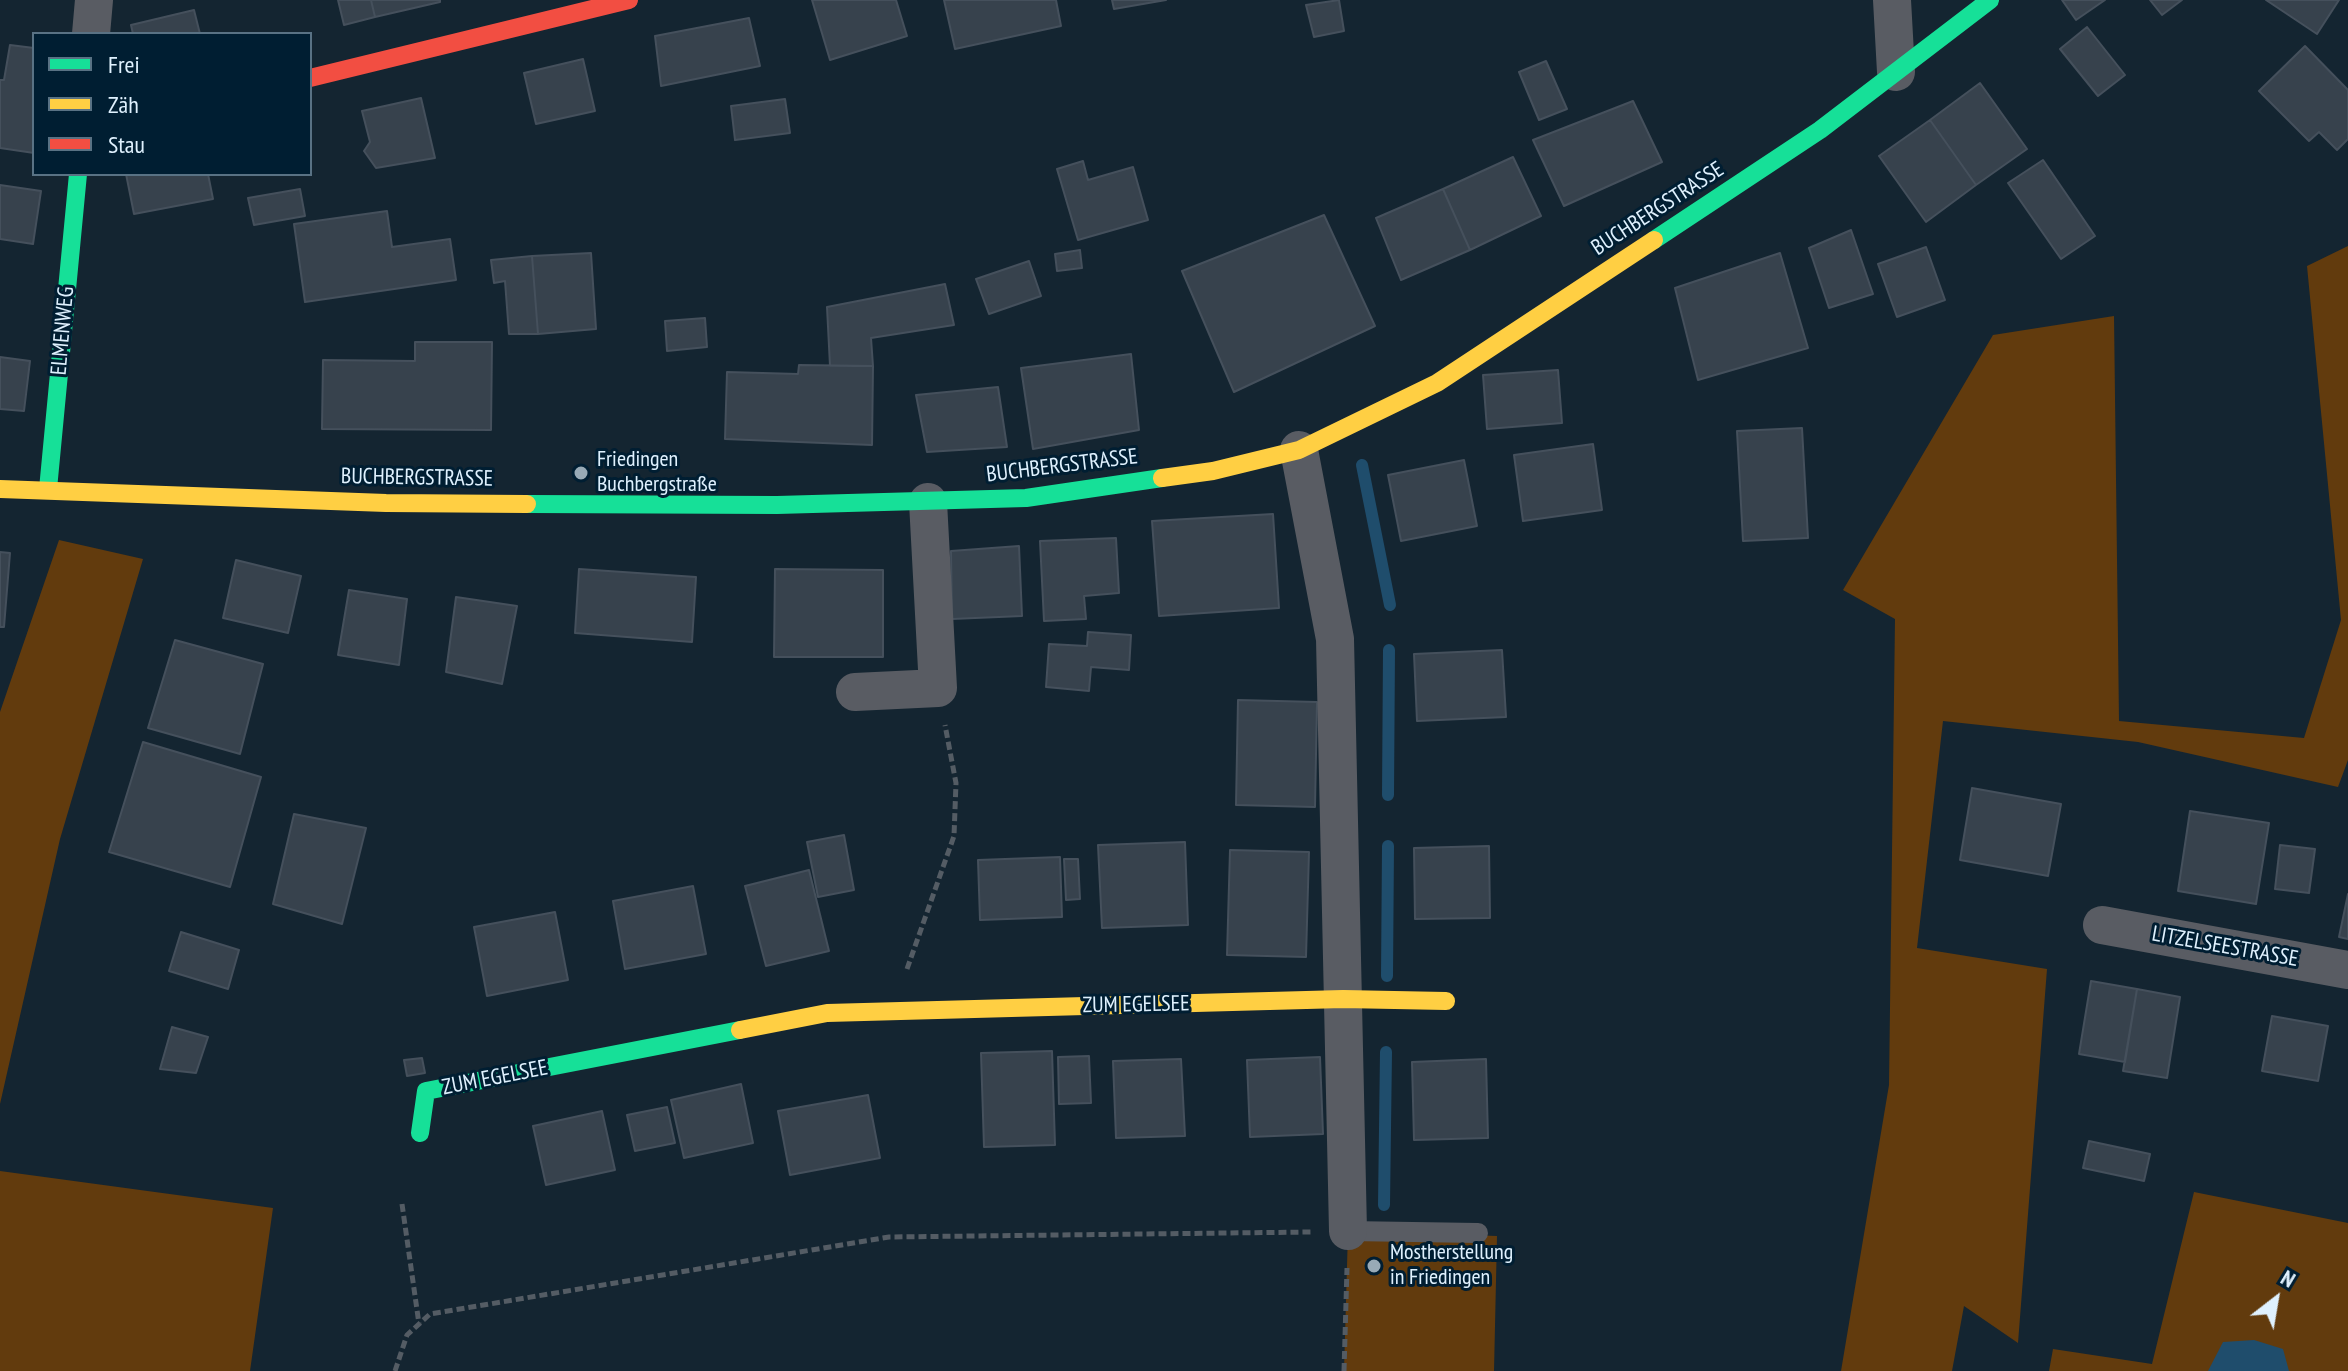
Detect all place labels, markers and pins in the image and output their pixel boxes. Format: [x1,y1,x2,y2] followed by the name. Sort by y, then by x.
[597,447,717,498] place label: Friedingen Buchbergstraße
[572,464,590,482] marker: Friedingen Buchbergstraße
[1390,1240,1513,1292] place label: Mostherstellung in Friedingen
[1365,1257,1383,1275] marker: Mostherstellung in Friedingen

